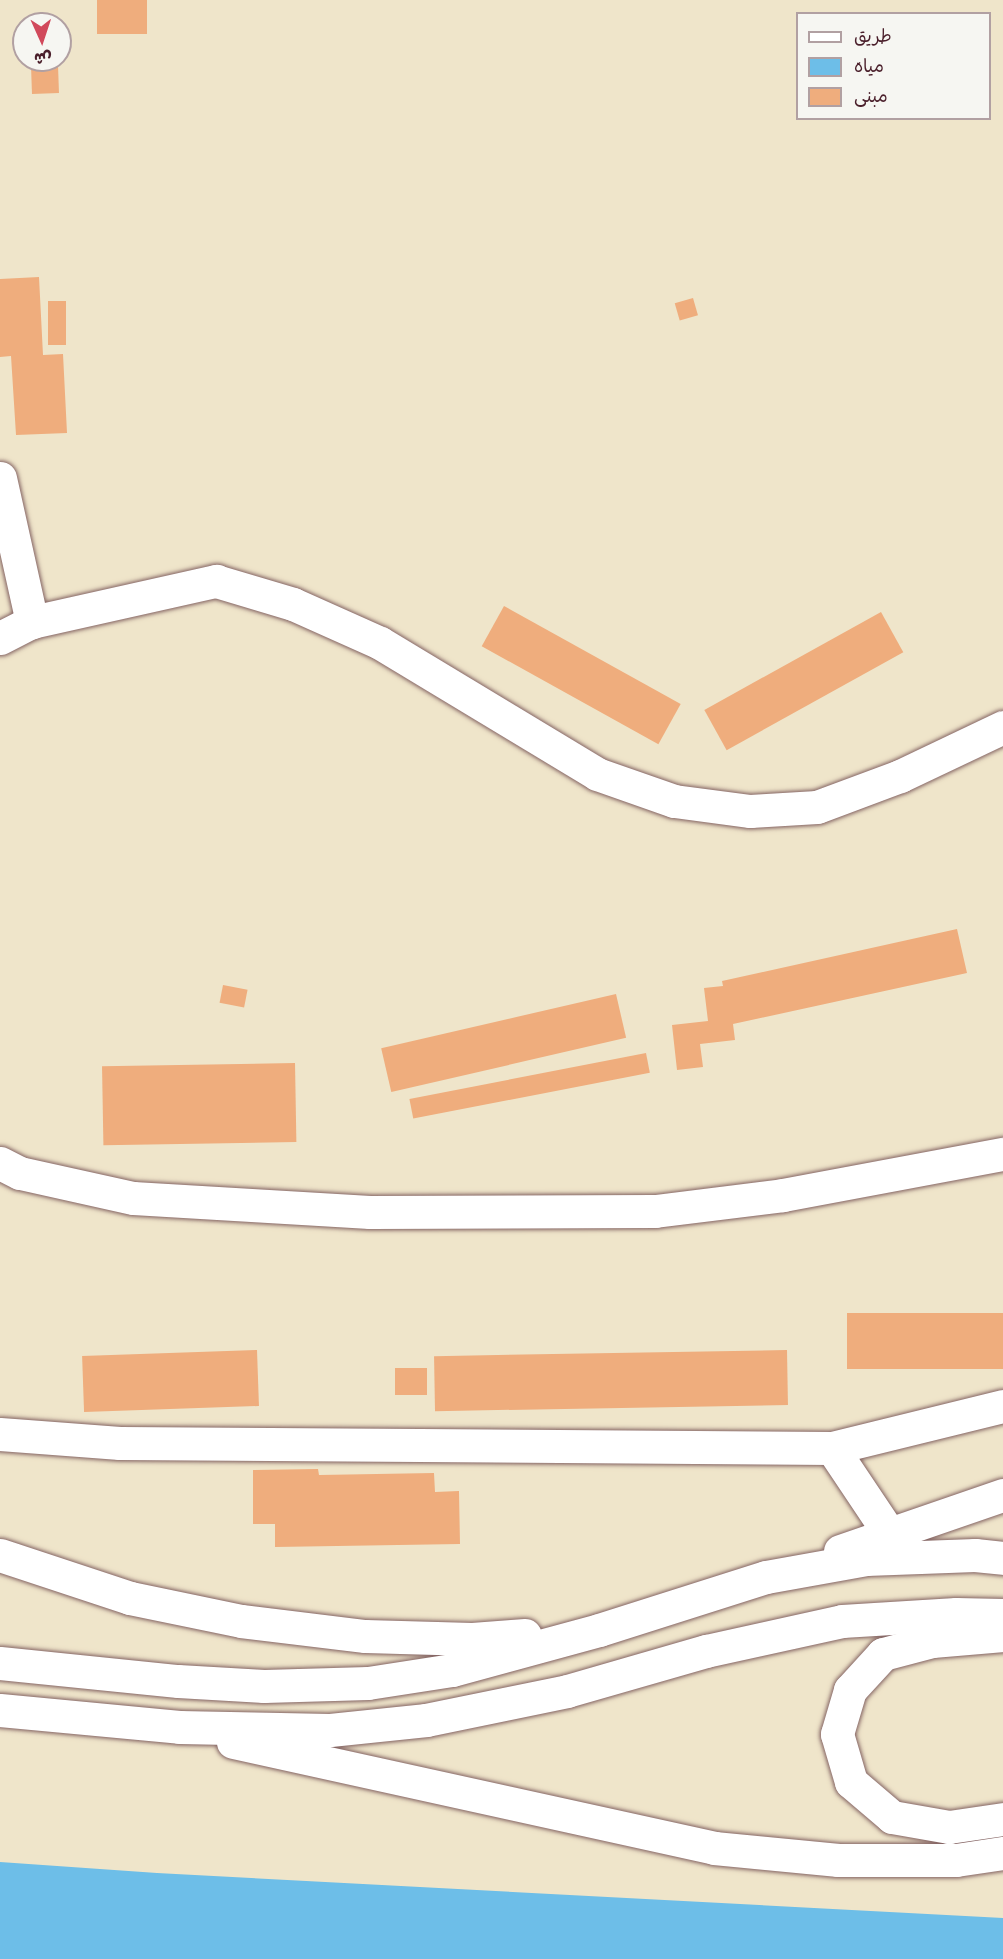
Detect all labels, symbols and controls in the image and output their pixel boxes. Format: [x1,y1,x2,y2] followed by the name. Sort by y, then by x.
[12,12,72,72] north arrow
[796,12,991,120] legend
[854,26,892,47] text: طريق
[34,49,52,67] text: ش
[854,56,884,77] text: مياه
[854,86,888,107] text: مبنى

